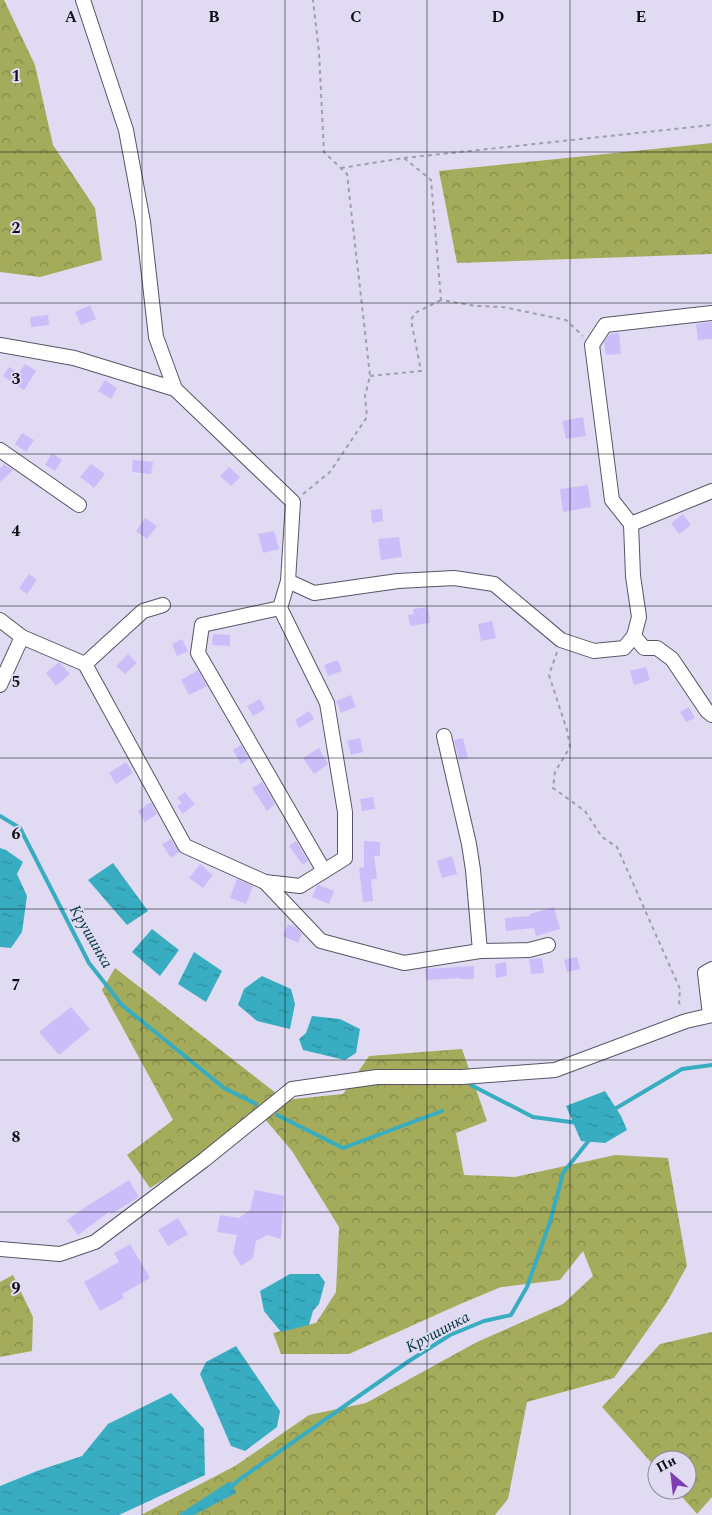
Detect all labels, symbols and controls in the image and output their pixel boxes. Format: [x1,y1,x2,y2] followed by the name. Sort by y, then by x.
[65,5,78,29] text: A
[208,5,220,29] text: B
[350,5,362,29] text: C
[492,5,505,29] text: D
[636,5,646,29] text: E
[12,64,20,88] text: 1
[12,216,21,240] text: 2
[12,367,21,391] text: 3
[12,519,21,543] text: 4
[12,670,20,694] text: 5
[12,822,21,846] text: 6
[63,900,119,973] water label: Крушинка
[12,973,21,997] text: 7
[12,1125,21,1149] text: 8
[12,1276,21,1300] text: 9
[401,1305,474,1359] water label: Крушинка
[647,1450,697,1500] north arrow
[652,1450,680,1478] text: Пн

